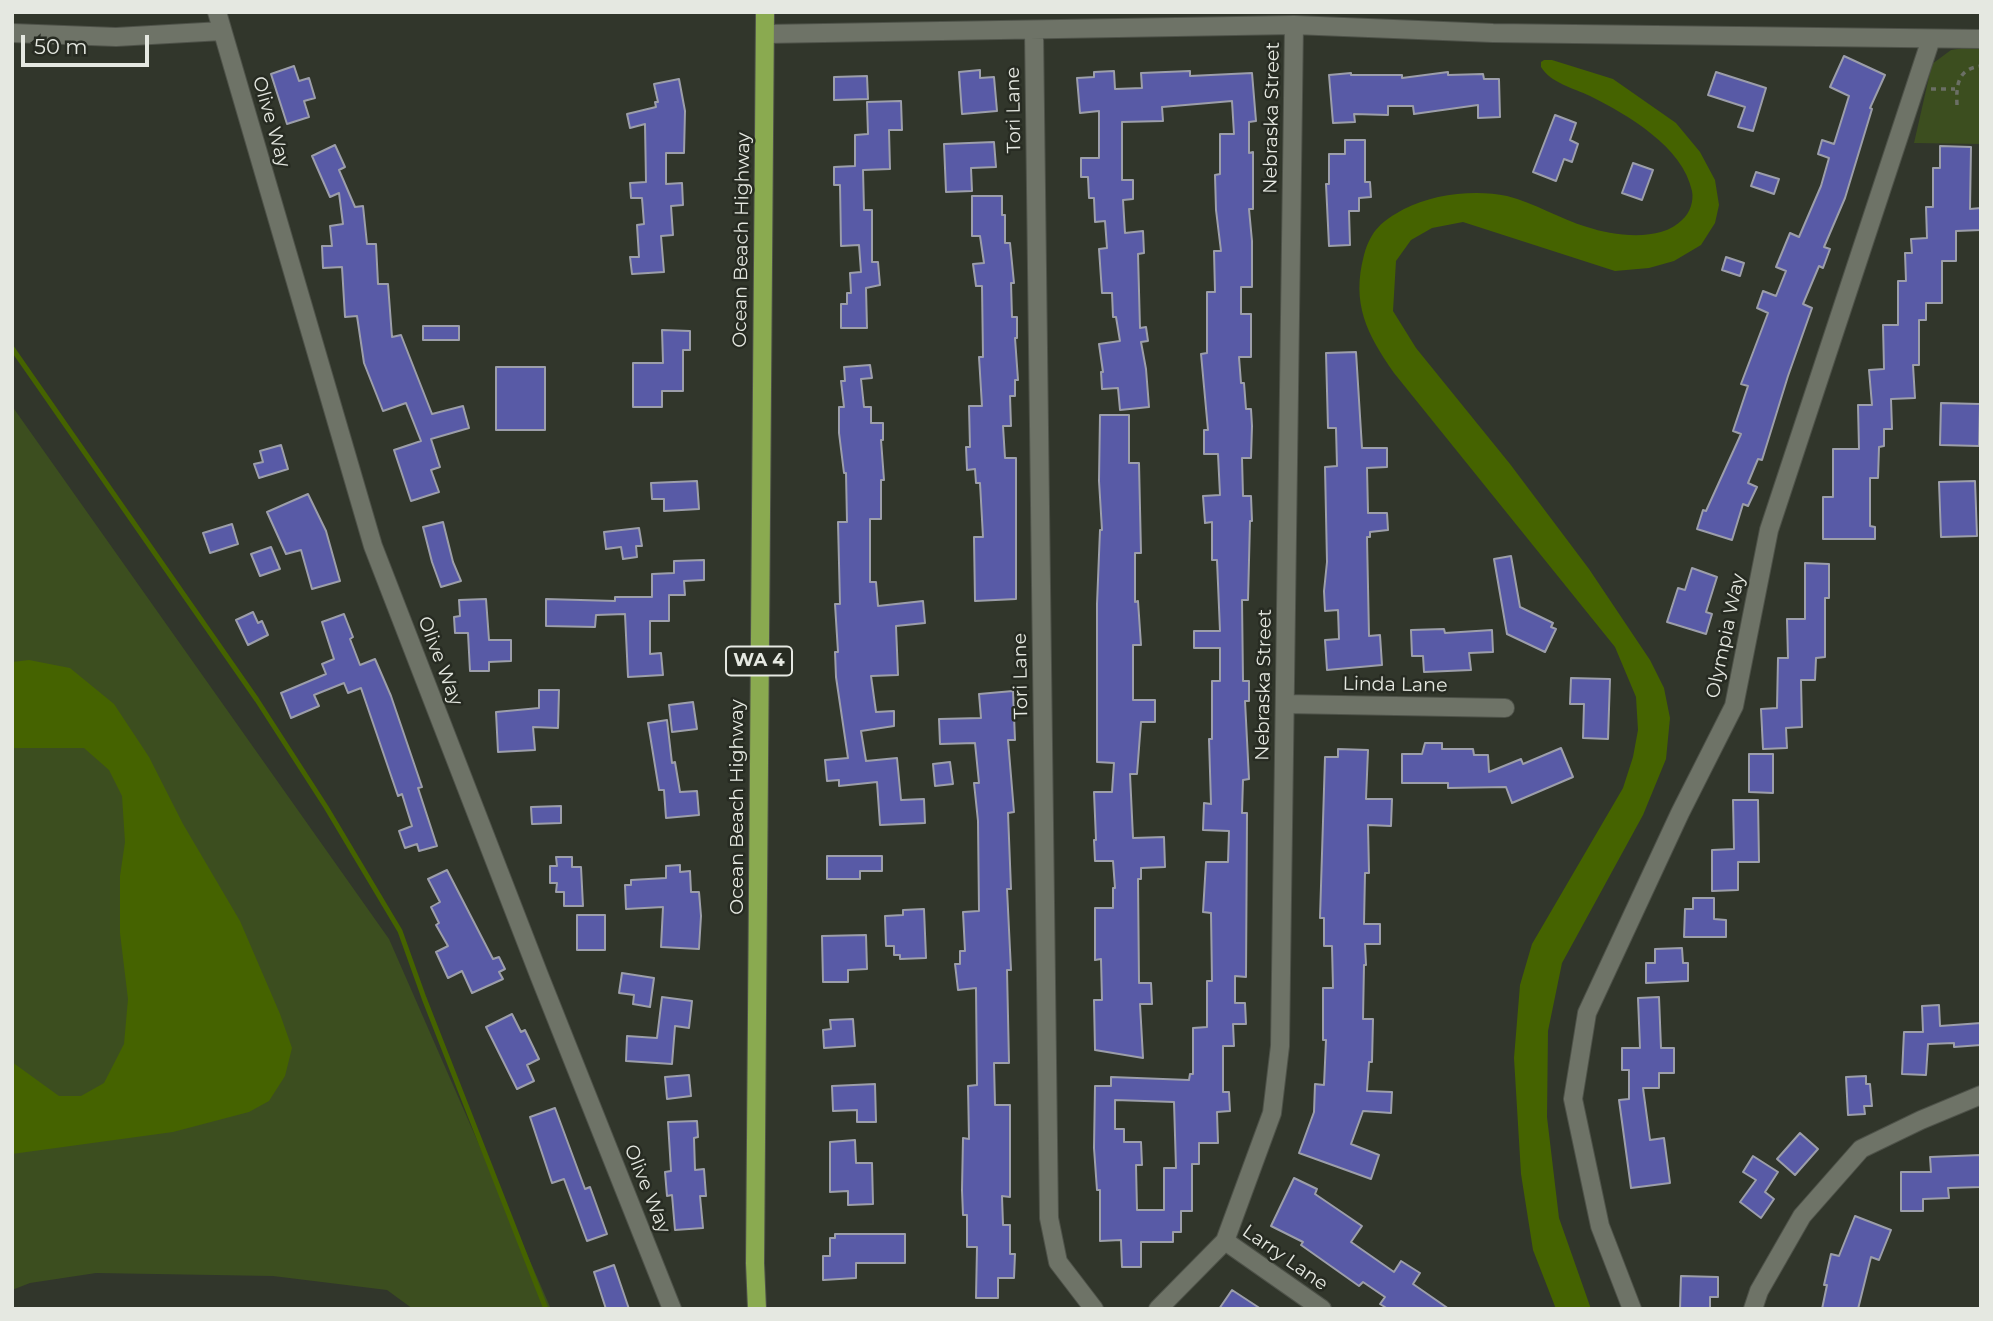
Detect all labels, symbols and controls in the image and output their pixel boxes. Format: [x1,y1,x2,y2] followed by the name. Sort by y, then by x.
[24,21,152,65] scale bar
[34,34,88,59] text: 50 m
[1259,42,1285,194] street label: Nebraska Street
[1002,67,1026,153] street label: Tori Lane
[247,74,295,170] street label: Olive Way
[729,132,755,348] street label: Ocean Beach Highway
[1702,572,1750,700] street label: Olympia Way
[1251,609,1277,761] street label: Nebraska Street
[413,613,467,709] street label: Olive Way
[1009,633,1033,719] street label: Tori Lane
[726,646,792,676] road number: WA 4
[1342,673,1448,697] street label: Linda Lane
[726,699,748,915] street label: Ocean Beach Highway
[619,1141,675,1237] street label: Olive Way
[1238,1220,1332,1296] street label: Larry Lane

